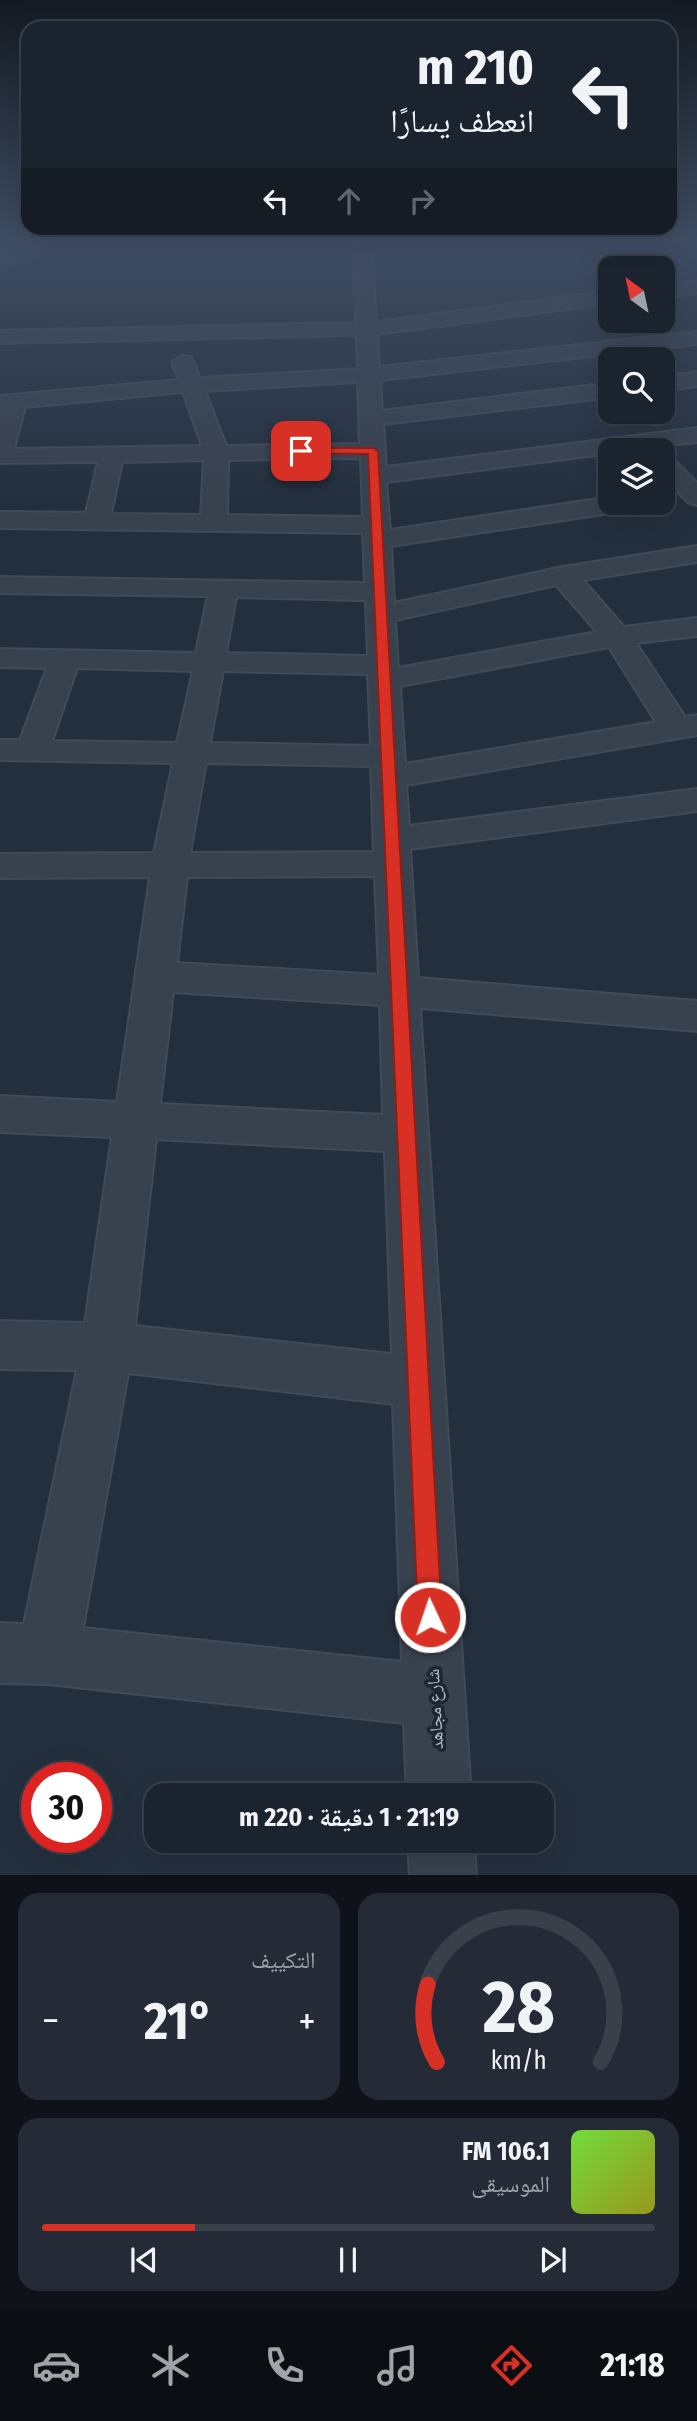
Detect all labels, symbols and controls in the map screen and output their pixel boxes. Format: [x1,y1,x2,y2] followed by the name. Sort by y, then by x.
[417,38,534,97] text: 210 m
[558,49,649,140] icon: left
[390,102,534,140] text: انعطف يسارًا
[257,182,295,220] icon: left
[330,182,368,220] icon: ahead
[403,182,441,220] icon: right
[598,256,676,332] north arrow
[598,256,675,515] map controls
[598,347,675,424] button: search
[271,421,331,481] pin
[282,432,320,470] icon: arrive
[598,438,675,515] button: layers
[393,1580,467,1654] position arrow
[422,1668,448,1750] street label: شارع مجاهد
[21,1762,112,1853] speed limit sign: 30
[239,1802,459,1833] text: 21:19 · 1 دقيقة · 220 m
[251,1946,316,1974] text: التكييف
[481,1965,554,2052] text: 28
[144,1990,213,2053] text: 21°
[42,1998,59,2044] text: −
[298,1998,316,2044] text: +
[490,2046,546,2076] text: km/h
[462,2136,550,2167] text: 106.1 FM
[471,2170,550,2198] text: الموسيقى
[125,2241,163,2279] icon: previous
[329,2241,367,2279] icon: pause
[534,2241,572,2279] icon: next
[32,2341,81,2390] icon: car
[146,2341,195,2390] icon: climate
[260,2341,309,2390] icon: phone
[373,2341,422,2390] icon: music
[487,2341,536,2390] icon: directions
[600,2346,665,2384] text: 21:18

